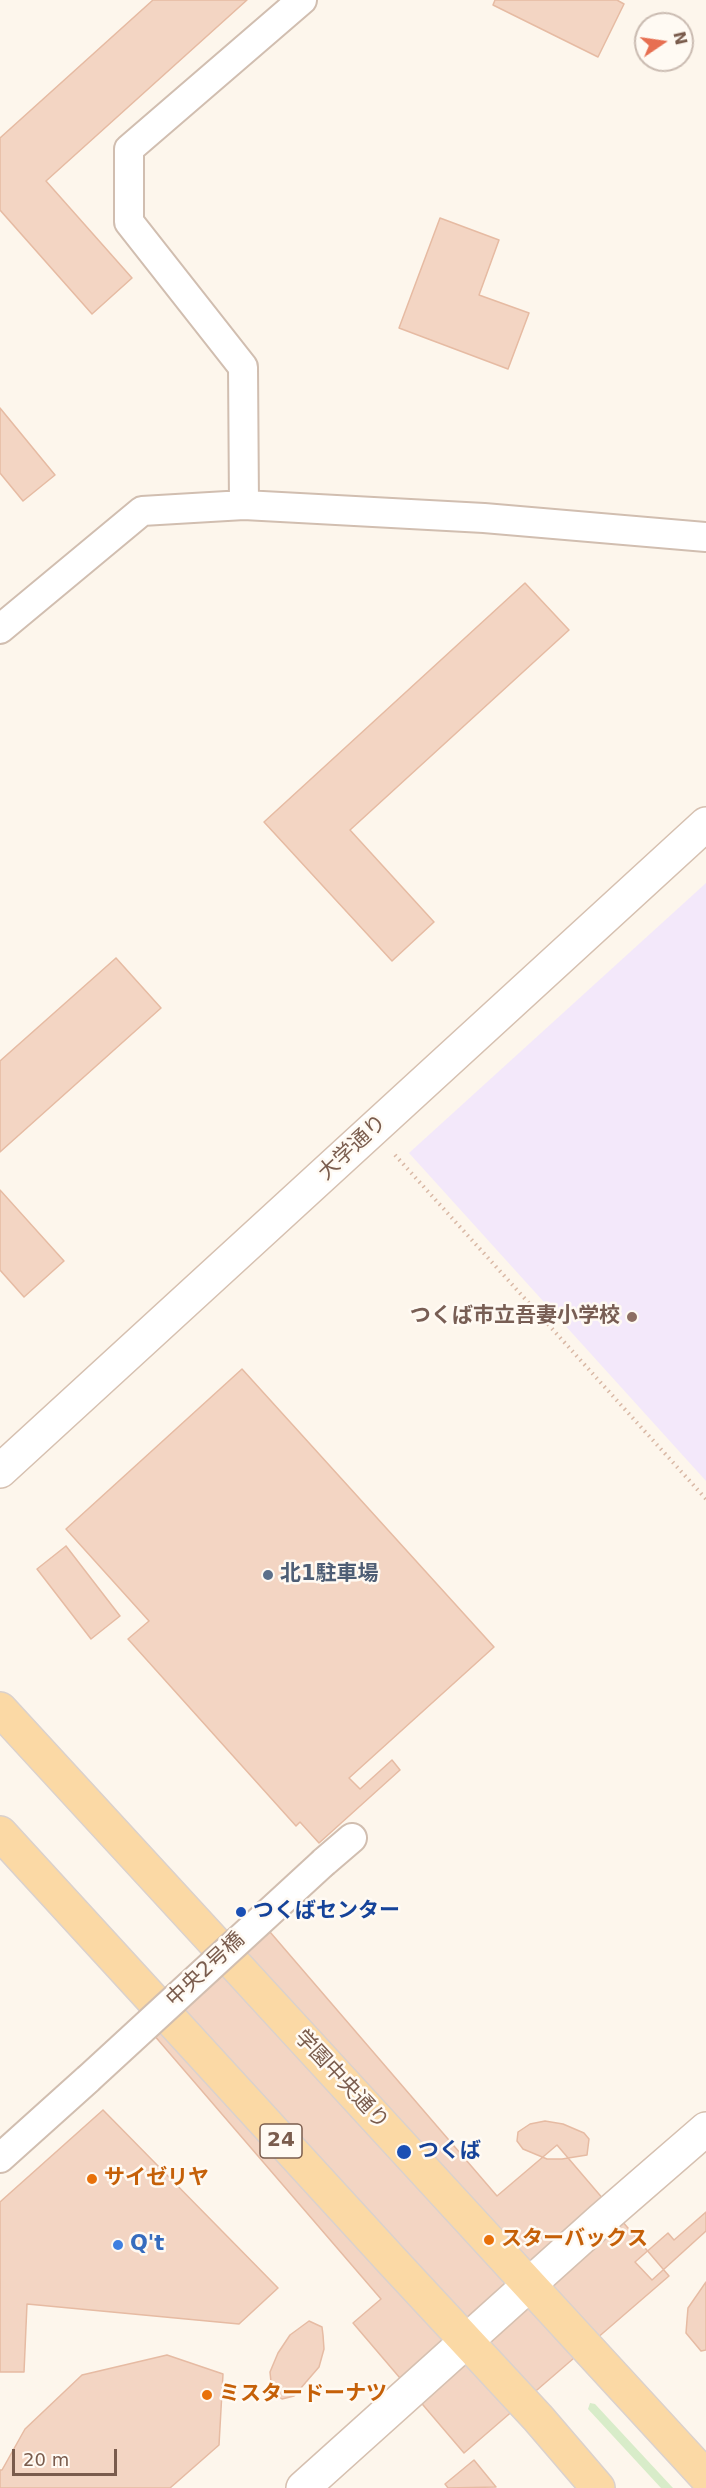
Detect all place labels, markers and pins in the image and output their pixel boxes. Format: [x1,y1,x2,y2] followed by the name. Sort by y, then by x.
[410,1304,620,1330] place label: つくば市立吾妻小学校
[625,1310,639,1324] marker: つくば市立吾妻小学校
[280,1562,379,1588] place label: 北1駐車場
[261,1568,275,1582] marker: 北1駐車場
[253,1899,400,1925] place label: つくばセンター
[234,1905,248,1919] marker: つくばセンター
[418,2139,481,2165] place label: つくば
[395,2143,413,2161] marker: つくば
[104,2166,209,2192] place label: サイゼリヤ
[85,2172,99,2186] marker: サイゼリヤ
[501,2227,648,2253] place label: スターバックス
[130,2232,164,2258] place label: Q't
[482,2233,496,2247] marker: スターバックス
[111,2238,125,2252] marker: Q't
[219,2382,387,2408] place label: ミスタードーナツ
[200,2388,214,2402] marker: ミスタードーナツ

